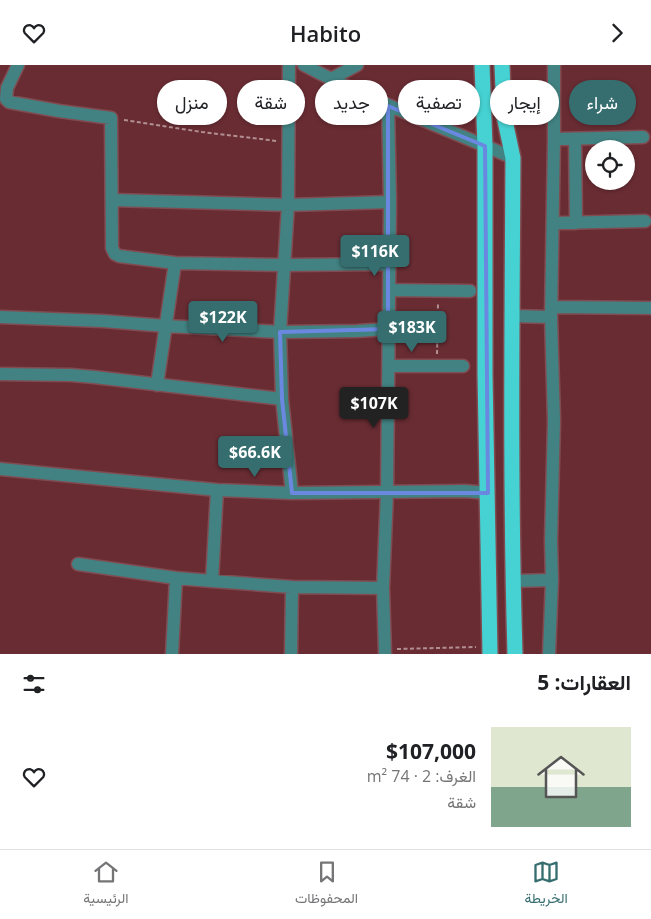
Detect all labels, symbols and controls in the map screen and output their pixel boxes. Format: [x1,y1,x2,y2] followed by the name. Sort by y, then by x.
[290,18,361,48] text: Habito
[20,19,48,47] icon: heart
[603,19,631,47] icon: forward
[157,80,227,125] chip: منزل
[237,80,305,125] chip: شقة
[315,80,388,125] chip: جديد
[398,80,480,125] chip: تصفية
[490,80,559,125] chip: إيجار
[569,80,636,125] chip: شراء
[585,140,635,190] map controls
[585,140,635,190] button: locate
[340,235,410,277] pin: $116K
[351,240,399,262] text: $116K
[188,301,258,343] pin: $122K
[199,306,247,328] text: $122K
[377,311,447,353] pin: $183K
[388,316,436,338] text: $183K
[339,387,409,429] pin: $107K
[350,392,398,414] text: $107K
[214,435,296,478] pin: $66.6K
[229,441,281,463] text: $66.6K
[537,668,631,696] text: العقارات: 5
[20,670,48,698] icon: filters
[386,737,476,765] text: $107,000
[531,747,591,807] icon: home
[20,763,48,791] icon: heart
[367,765,476,787] text: الغرف: 2 · 74 m²
[447,791,476,813] text: شقة
[83,858,129,911] tab: الرئيسية
[295,858,358,911] tab: المحفوظات
[524,858,568,911] tab: الخريطة

